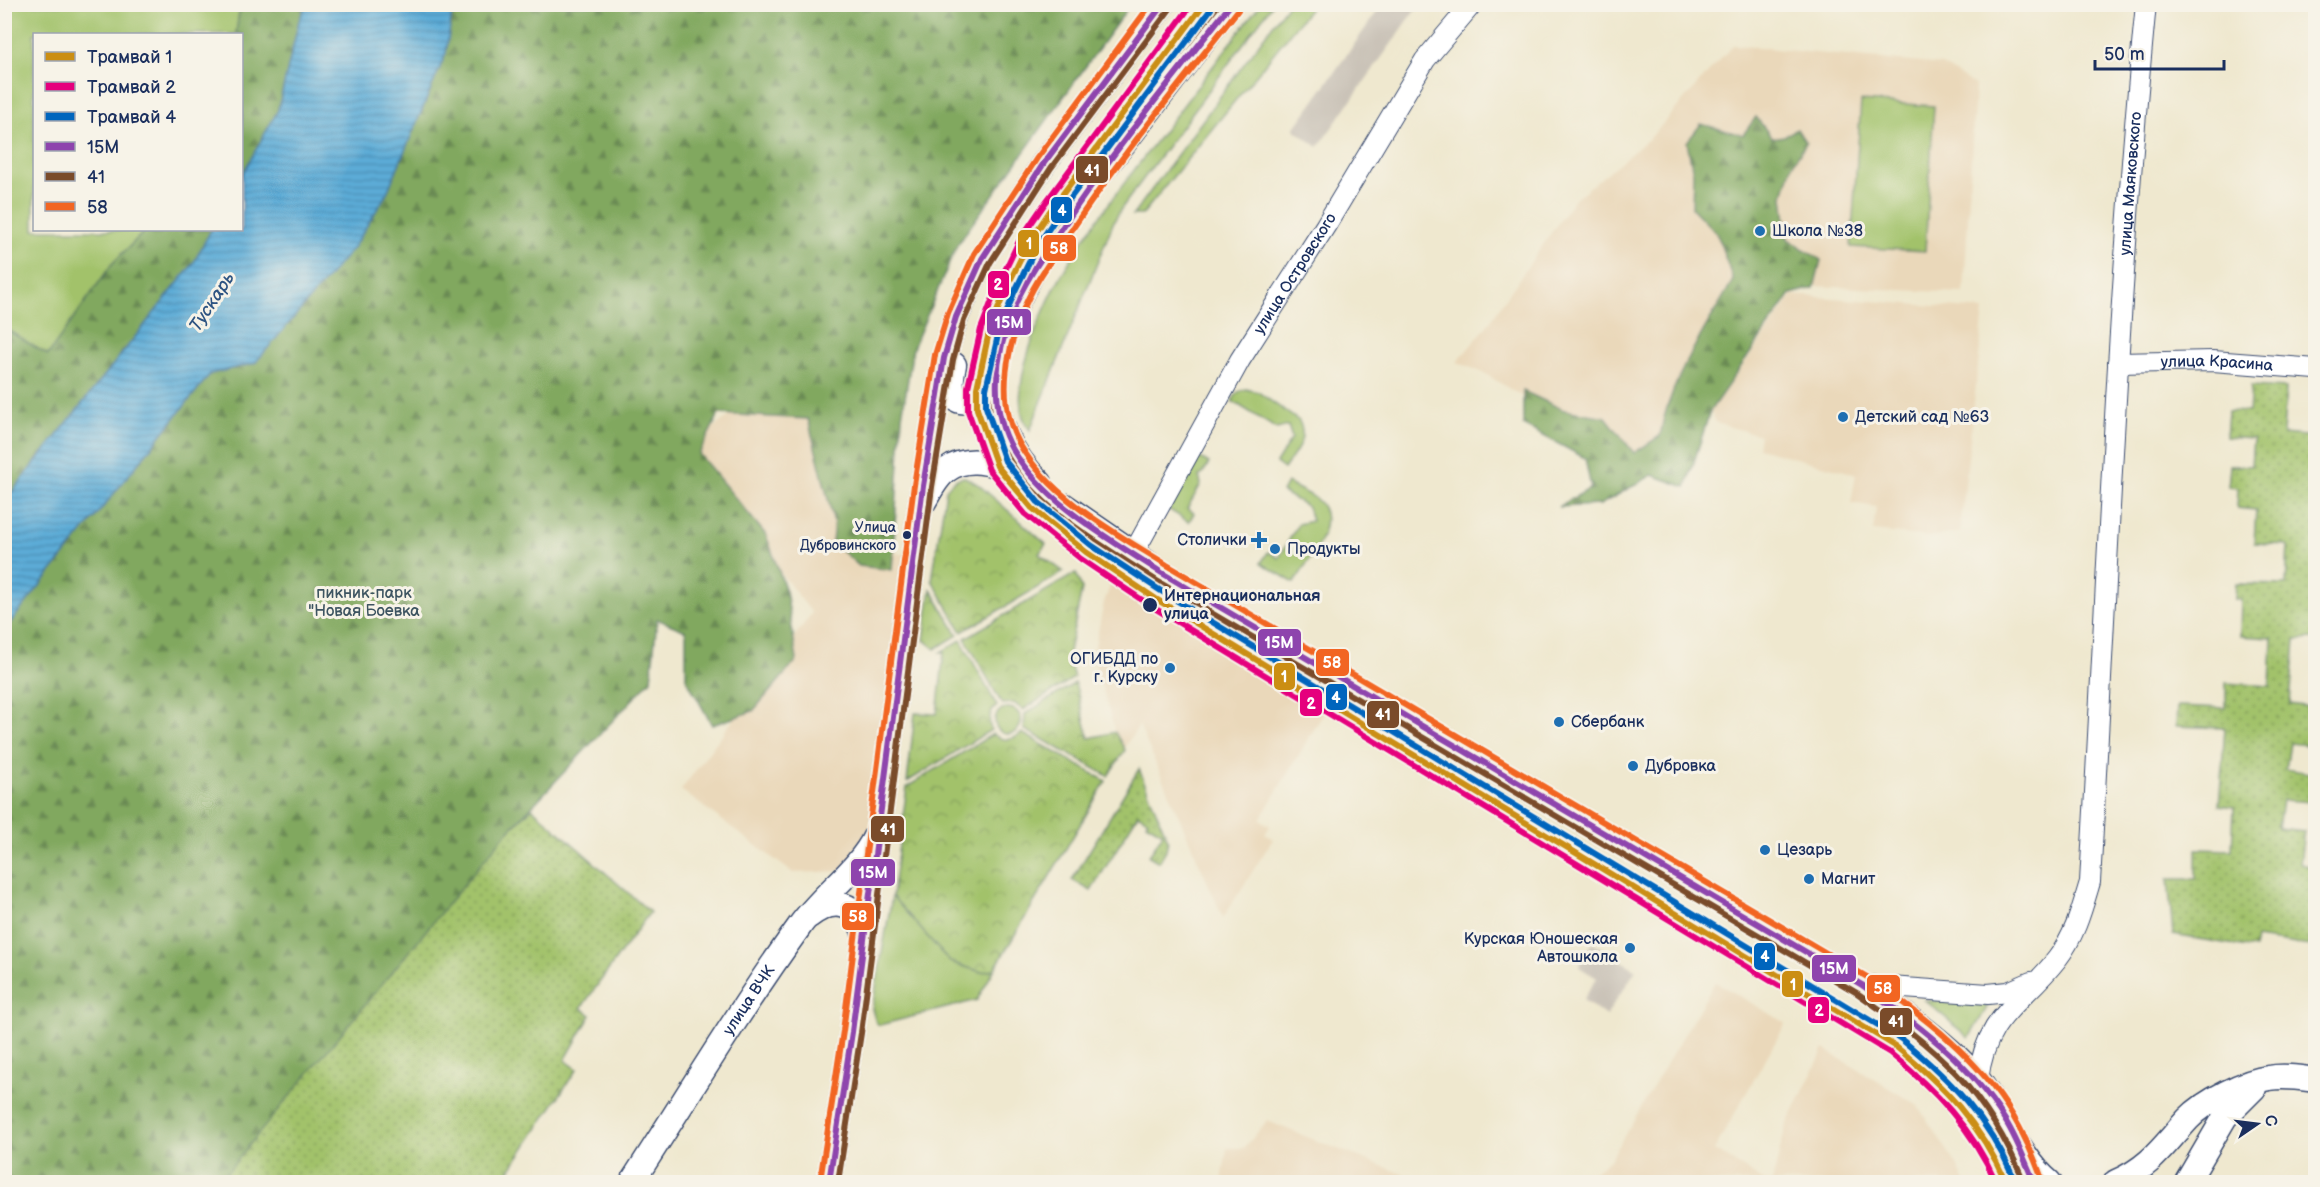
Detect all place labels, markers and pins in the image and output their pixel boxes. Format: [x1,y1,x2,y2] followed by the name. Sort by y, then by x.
[1772,222,1863,241] place label: Школа №38
[1753,224,1767,238] marker: Школа №38
[1855,408,1989,427] place label: Детский сад №63
[1836,410,1850,424] marker: Детский сад №63
[800,519,897,554] place label: Улица Дубровинского
[901,529,913,541] marker: Улица Дубровинского
[1177,531,1247,550] place label: Столички
[1252,533,1266,547] marker: Столички
[1287,540,1360,559] place label: Продукты
[1268,542,1282,556] marker: Продукты
[1164,587,1320,624] place label: Интернациональная улица
[1141,596,1159,614] marker: Интернациональная улица
[1070,650,1159,687] place label: ОГИБДД по г. Курску
[1163,661,1177,675] marker: ОГИБДД по г. Курску
[1571,713,1645,732] place label: Сбербанк
[1552,715,1566,729] marker: Сбербанк
[1645,757,1716,776] place label: Дубровка
[1626,759,1640,773] marker: Дубровка
[1777,841,1832,860] place label: Цезарь
[1758,843,1772,857] marker: Цезарь
[1821,870,1876,889] place label: Магнит
[1802,872,1816,886] marker: Магнит
[1464,930,1619,967] place label: Курская Юношеская Автошкола
[1623,941,1637,955] marker: Курская Юношеская Автошкола

